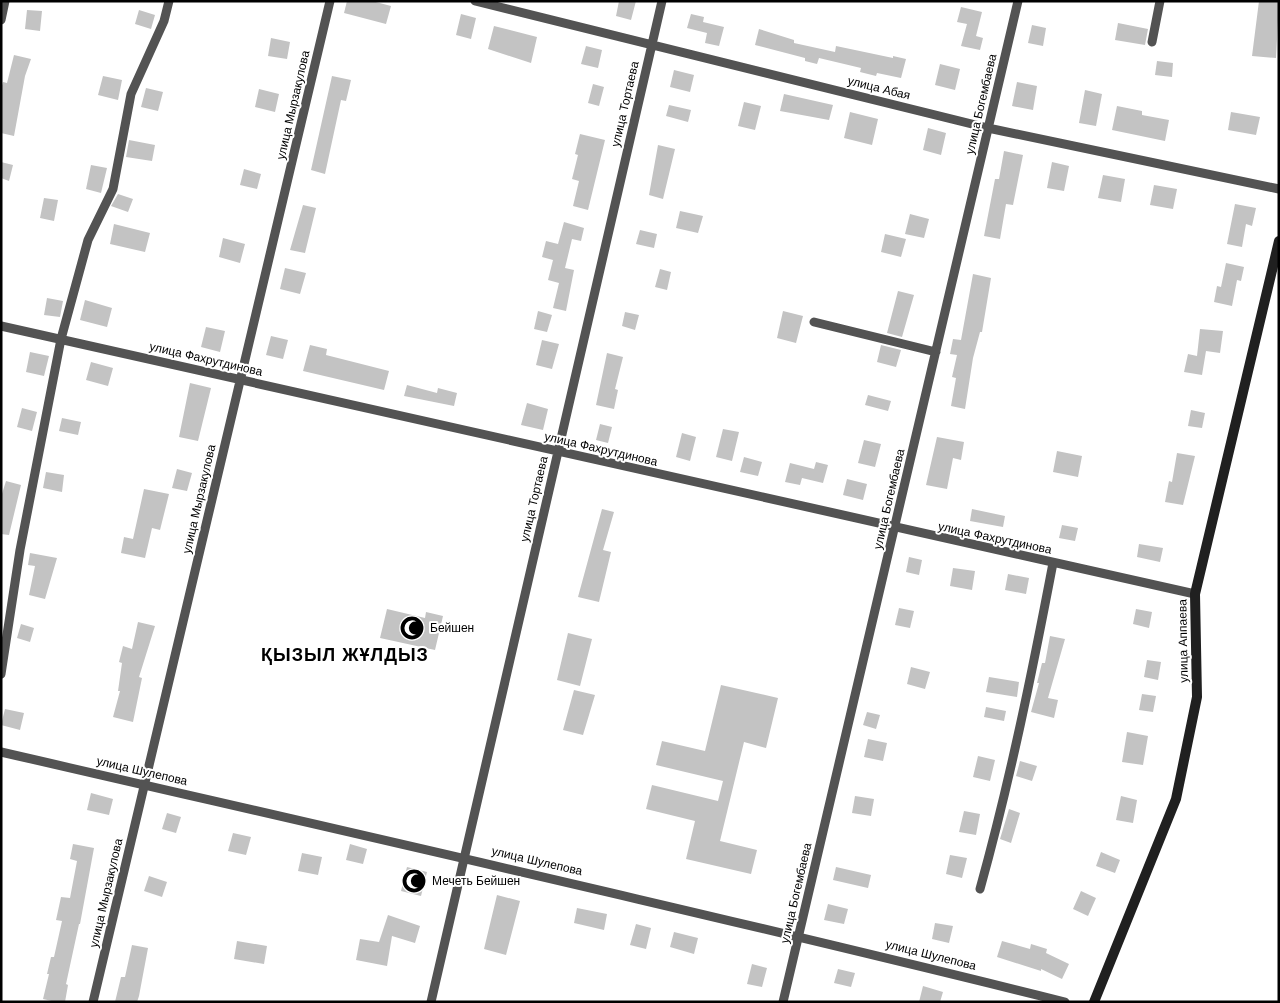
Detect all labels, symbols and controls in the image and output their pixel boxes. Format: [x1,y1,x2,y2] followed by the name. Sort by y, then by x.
[274,49,312,161] street label: улица Мырзакулова
[963,52,999,156] street label: улица Богембаева
[608,60,642,148] street label: улица Тортаева
[846,73,912,103] street label: улица Абая
[148,339,264,379] street label: улица Фахрутдинова
[543,429,659,469] street label: улица Фахрутдинова
[180,443,218,555] street label: улица Мырзакулова
[871,447,907,551] street label: улица Богембаева
[517,455,551,543] street label: улица Тортаева
[937,519,1053,557] street label: улица Фахрутдинова
[1175,599,1191,683] street label: улица Аппаева
[399,615,425,641] mosque icon: Бейшен
[430,621,474,635] place label: Бейшен
[261,645,429,665] district label: ҚЫЗЫЛ ЖҰЛДЫЗ
[95,754,189,788] street label: улица Шулепова
[87,837,125,949] street label: улица Мырзакулова
[778,841,814,945] street label: улица Богембаева
[490,844,584,878] street label: улица Шулепова
[401,868,427,894] mosque icon: Мечеть Бейшен
[432,874,520,888] place label: Мечеть Бейшен
[884,937,978,973] street label: улица Шулепова

